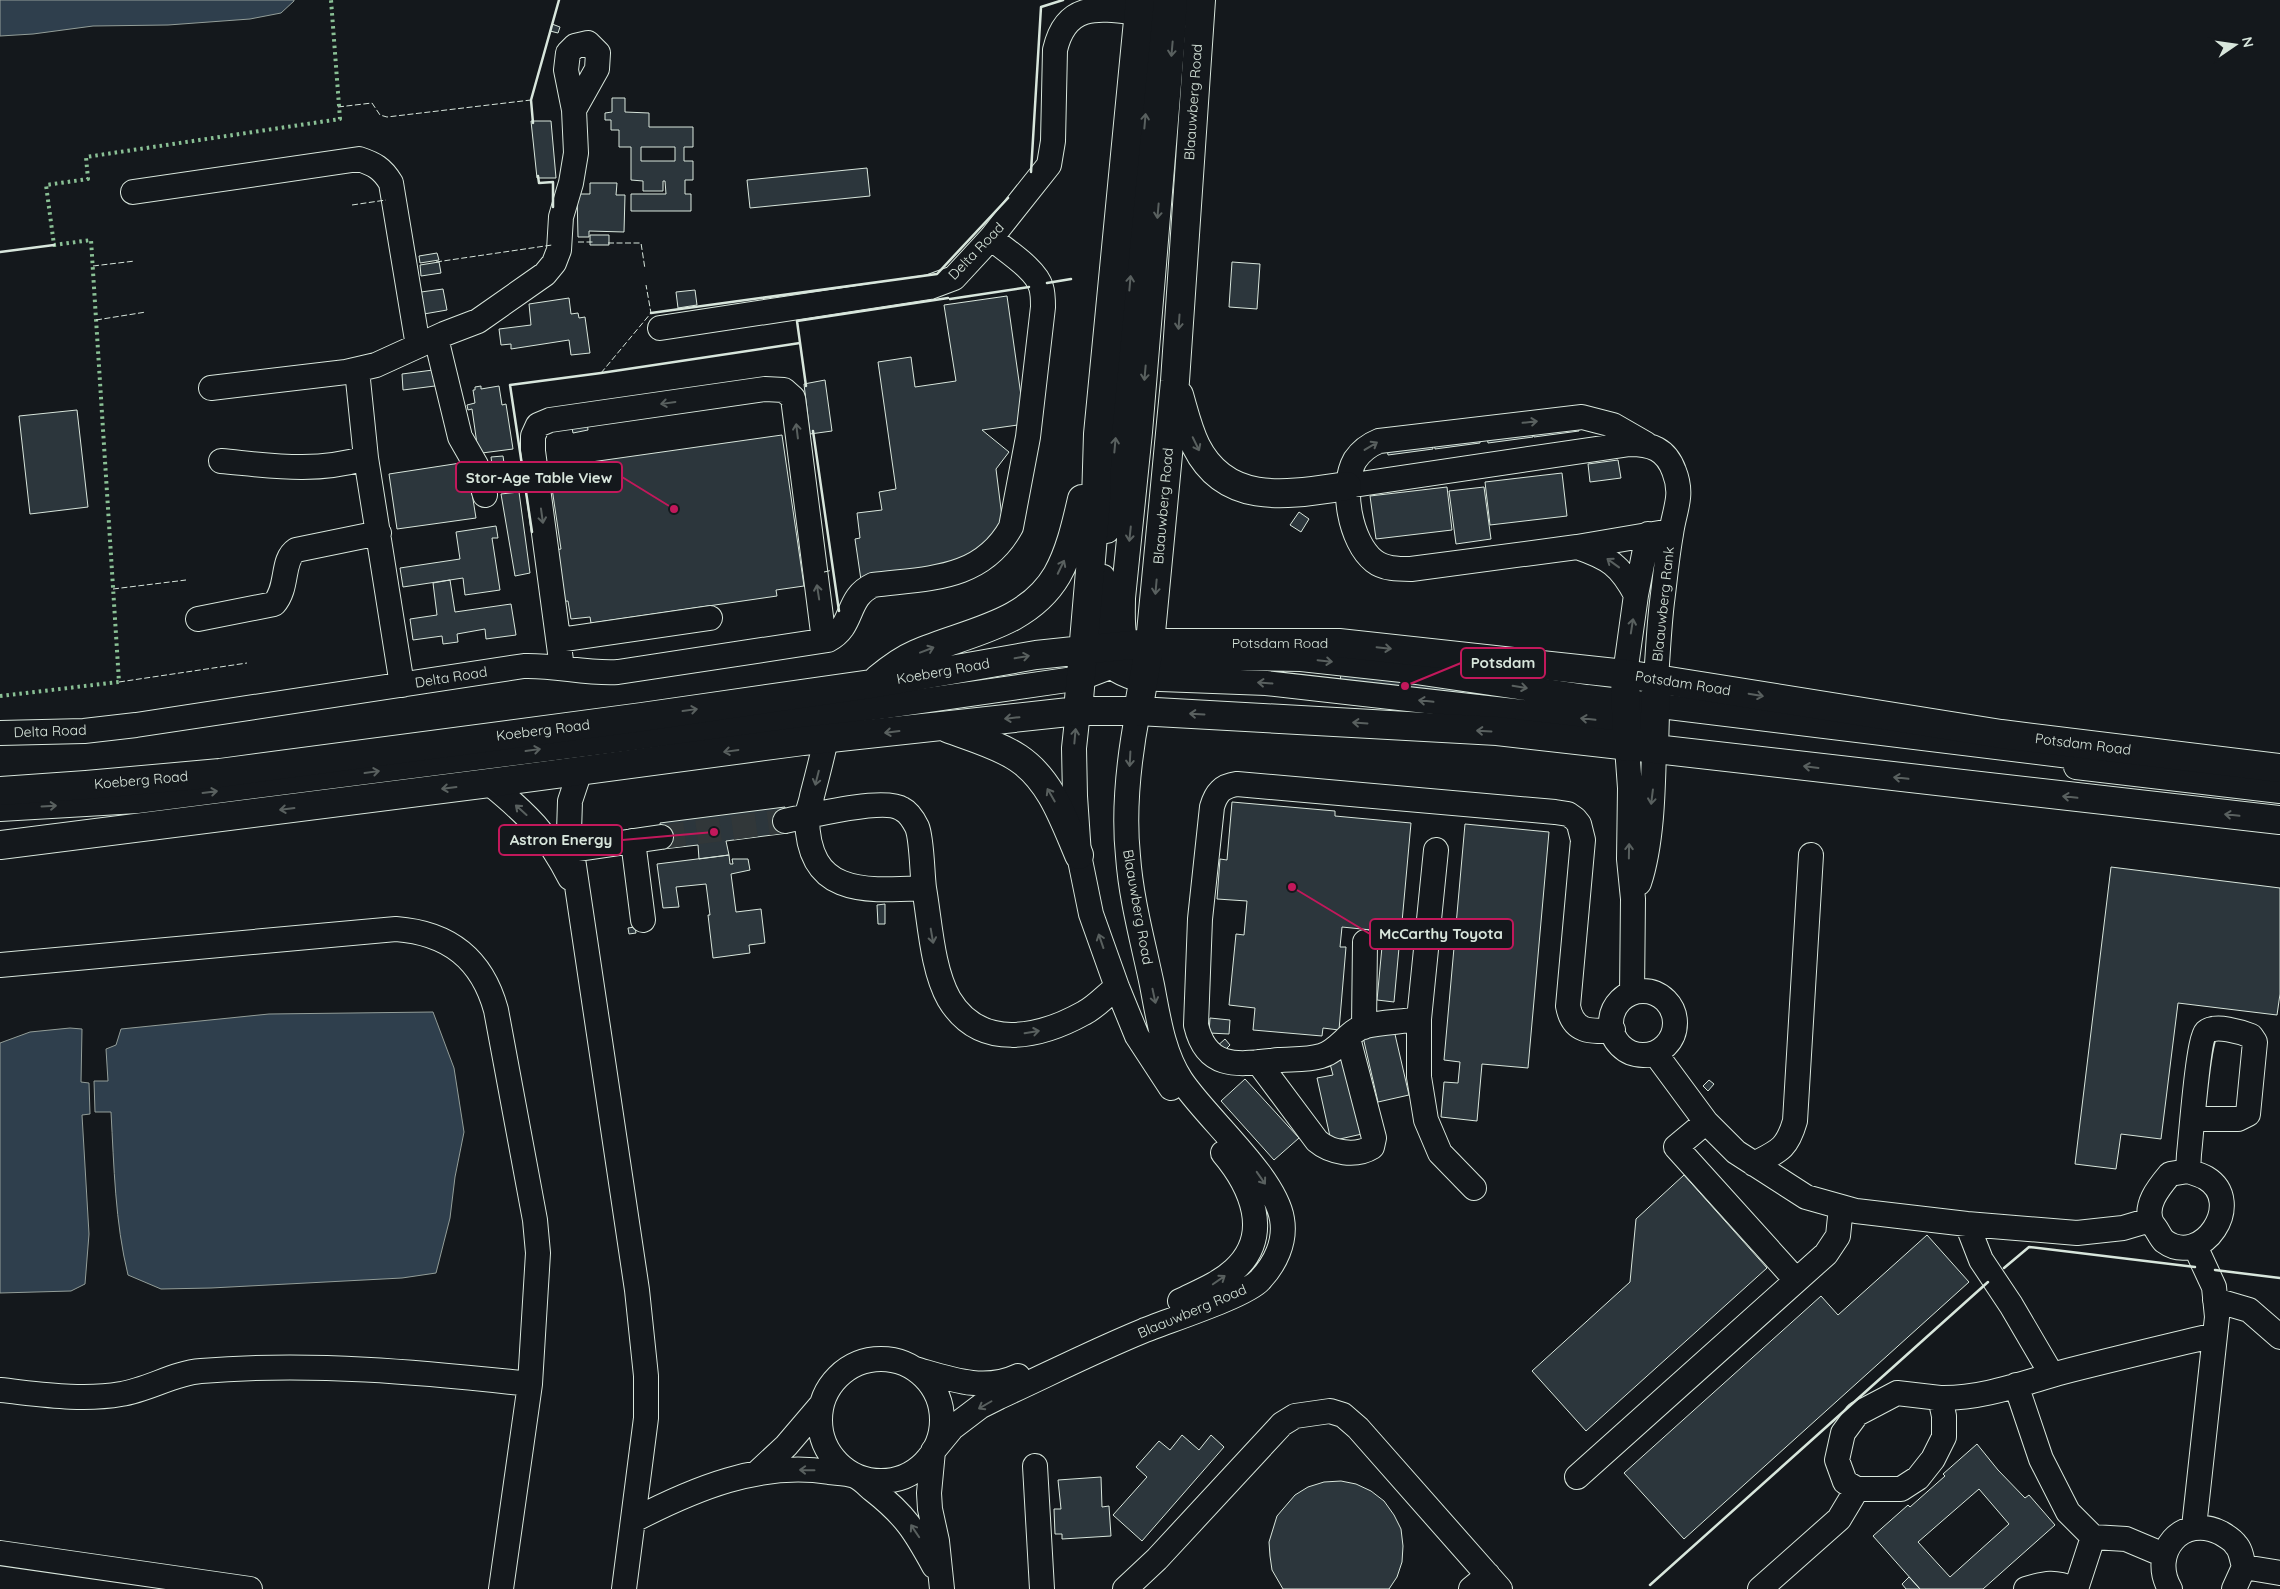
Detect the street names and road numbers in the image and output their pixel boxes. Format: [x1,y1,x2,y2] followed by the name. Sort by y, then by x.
[1180,43,1206,161] street label: Blaauwberg Road
[944,218,1008,284] street label: Delta Road
[1149,447,1177,565] street label: Blaauwberg Road
[1648,546,1678,662] street label: Blaauwberg Rank
[1232,634,1328,652] street label: Potsdam Road
[895,654,991,688] street label: Koeberg Road
[414,662,488,692] street label: Delta Road
[1634,667,1732,699] street label: Potsdam Road
[495,715,591,745] street label: Koeberg Road
[13,721,87,741] street label: Delta Road
[2034,729,2132,759] street label: Potsdam Road
[93,767,189,793] street label: Koeberg Road
[1119,848,1157,966] street label: Blaauwberg Road
[1135,1280,1249,1342] street label: Blaauwberg Road

